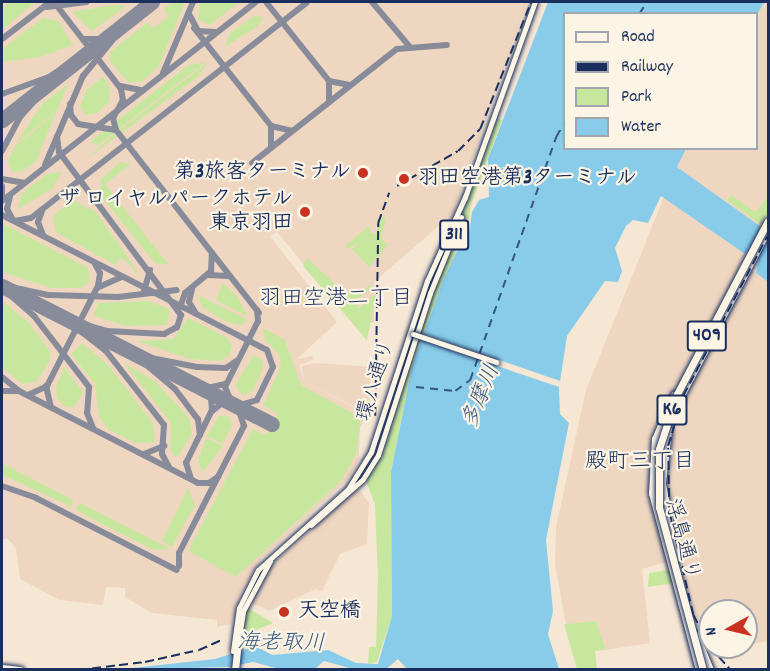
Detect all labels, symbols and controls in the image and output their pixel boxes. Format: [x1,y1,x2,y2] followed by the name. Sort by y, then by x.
[563,12,758,150] legend
[621,25,655,50] text: Road
[621,55,673,80] text: Railway
[621,85,652,110] text: Park
[621,115,661,140] text: Water
[174,160,351,186] place label: 第3旅客ターミナル
[356,166,370,180] marker: 第3旅客ターミナル
[418,166,637,192] place label: 羽田空港第3ターミナル
[395,170,413,188] marker: 羽田空港第3ターミナル
[57,187,293,237] place label: ザ ロイヤルパークホテル 東京羽田
[298,205,312,219] marker: ザ ロイヤルパークホテル 東京羽田
[439,218,469,252] road number: 311
[259,287,413,313] district label: 羽田空港二丁目
[686,319,728,353] road number: 409
[353,337,401,425] street label: 環八通り
[457,361,507,433] water label: 多摩川
[656,393,688,427] road number: K6
[585,450,695,476] district label: 殿町三丁目
[658,496,704,584] street label: 浮島通り
[298,599,361,625] place label: 天空橋
[698,599,758,659] north arrow
[275,603,293,621] marker: 天空橋
[700,626,724,637] text: N
[237,630,325,658] water label: 海老取川

